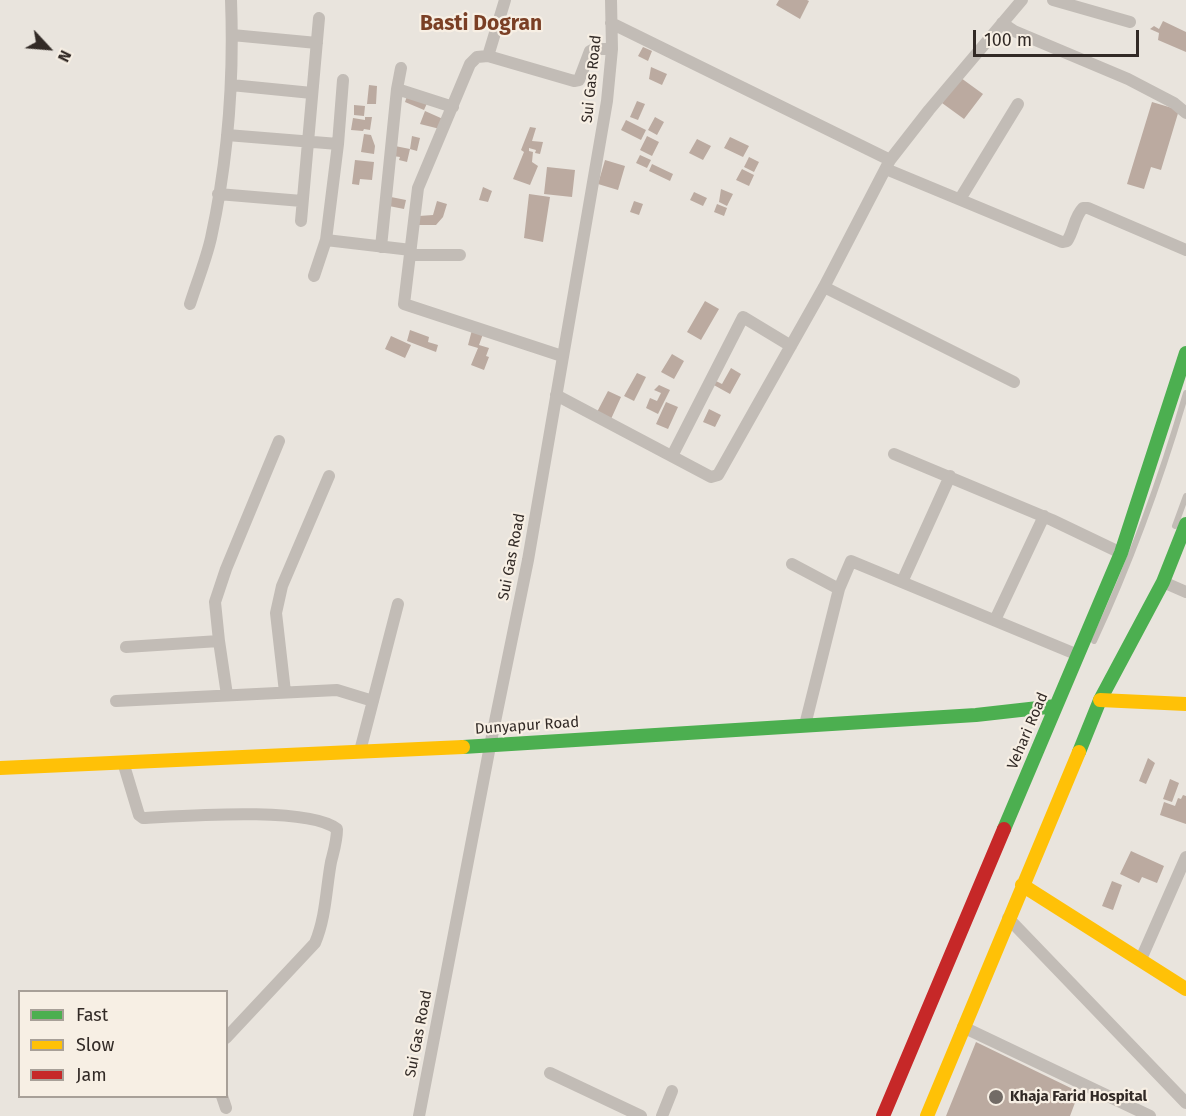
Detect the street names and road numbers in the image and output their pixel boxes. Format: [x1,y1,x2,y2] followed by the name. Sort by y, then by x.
[578,34,606,124] street label: Sui Gas Road
[495,512,529,602] street label: Sui Gas Road
[1004,690,1052,772] street label: Vehari Road
[474,713,580,739] street label: Dunyapur Road
[402,989,436,1079] street label: Sui Gas Road

